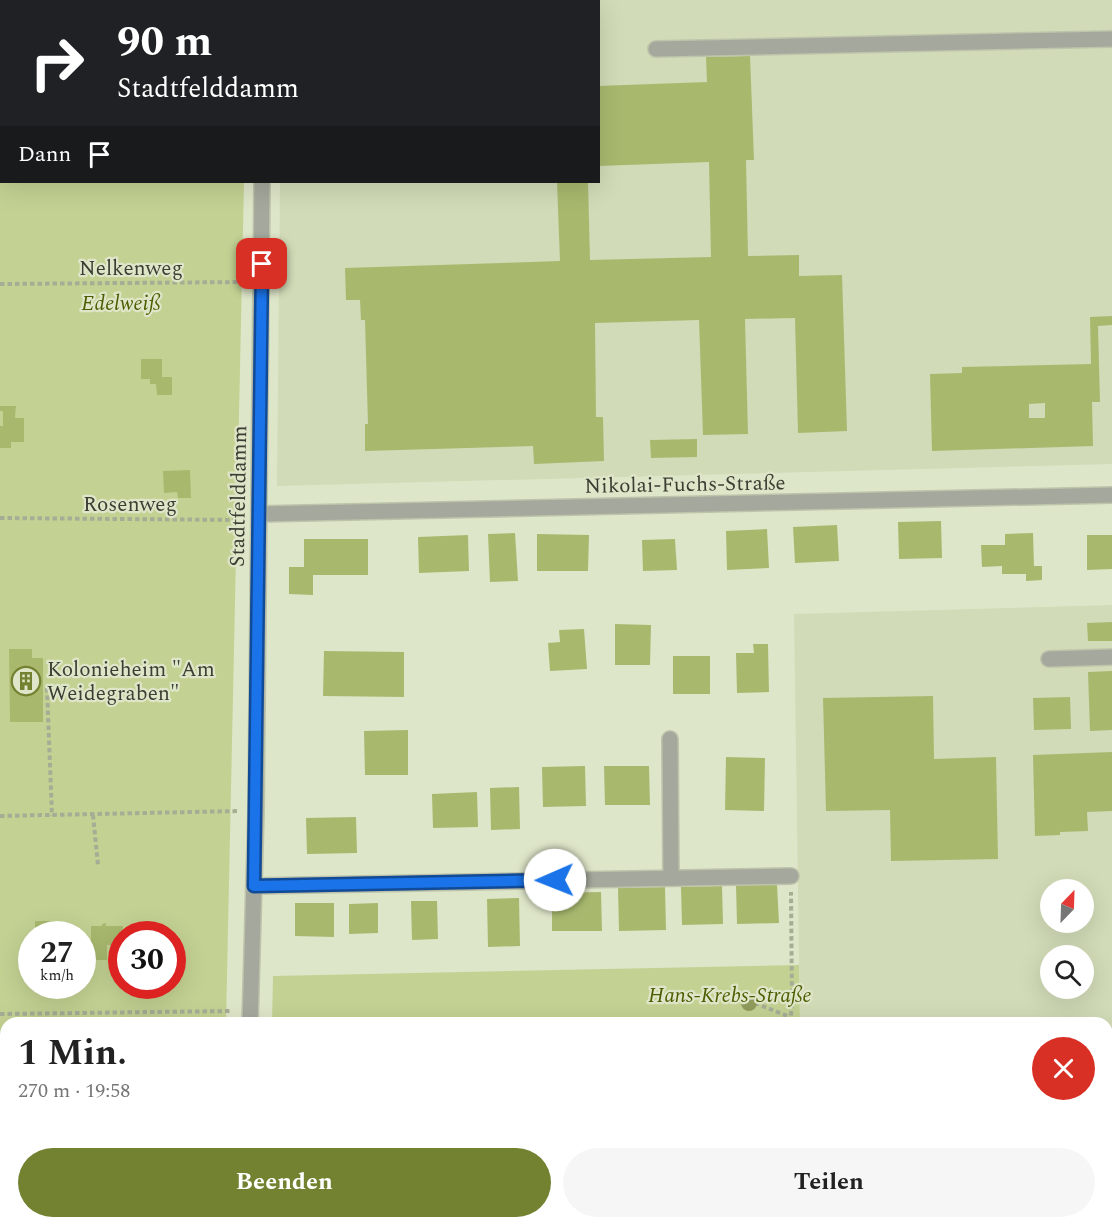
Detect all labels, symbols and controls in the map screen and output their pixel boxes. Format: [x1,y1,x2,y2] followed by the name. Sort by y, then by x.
[117,11,212,74] text: 90 m
[18,24,96,102] icon: right
[117,68,299,110] text: Stadtfelddamm
[18,138,71,171] text: Dann
[83,138,116,171] icon: arrive
[236,238,287,289] pin
[245,247,278,280] icon: arrive
[79,253,183,285] street label: Nelkenweg
[81,288,161,320] park label: Edelweiß
[222,425,256,567] street label: Stadtfelddamm
[584,467,786,503] street label: Nikolai-Fuchs-Straße
[83,489,177,521] street label: Rosenweg
[47,654,215,710] place label: Kolonieheim "Am Weidegraben"
[10,665,42,697] building icon: Kolonieheim "Am Weidegraben"
[523,848,587,912] position arrow
[1040,879,1094,933] north arrow
[1040,879,1094,999] map controls
[108,921,186,999] speed limit sign: 30
[40,930,74,976] text: 27
[1040,945,1094,999] button: search
[40,964,74,987] text: km/h
[648,980,812,1012] park label: Hans-Krebs-Straße
[18,1026,127,1081] text: 1 Min.
[1032,1037,1095,1100] button: close
[18,1076,130,1106] text: 270 m · 19:58
[18,1148,551,1217] button: Beenden
[563,1148,1095,1217] button: Teilen

